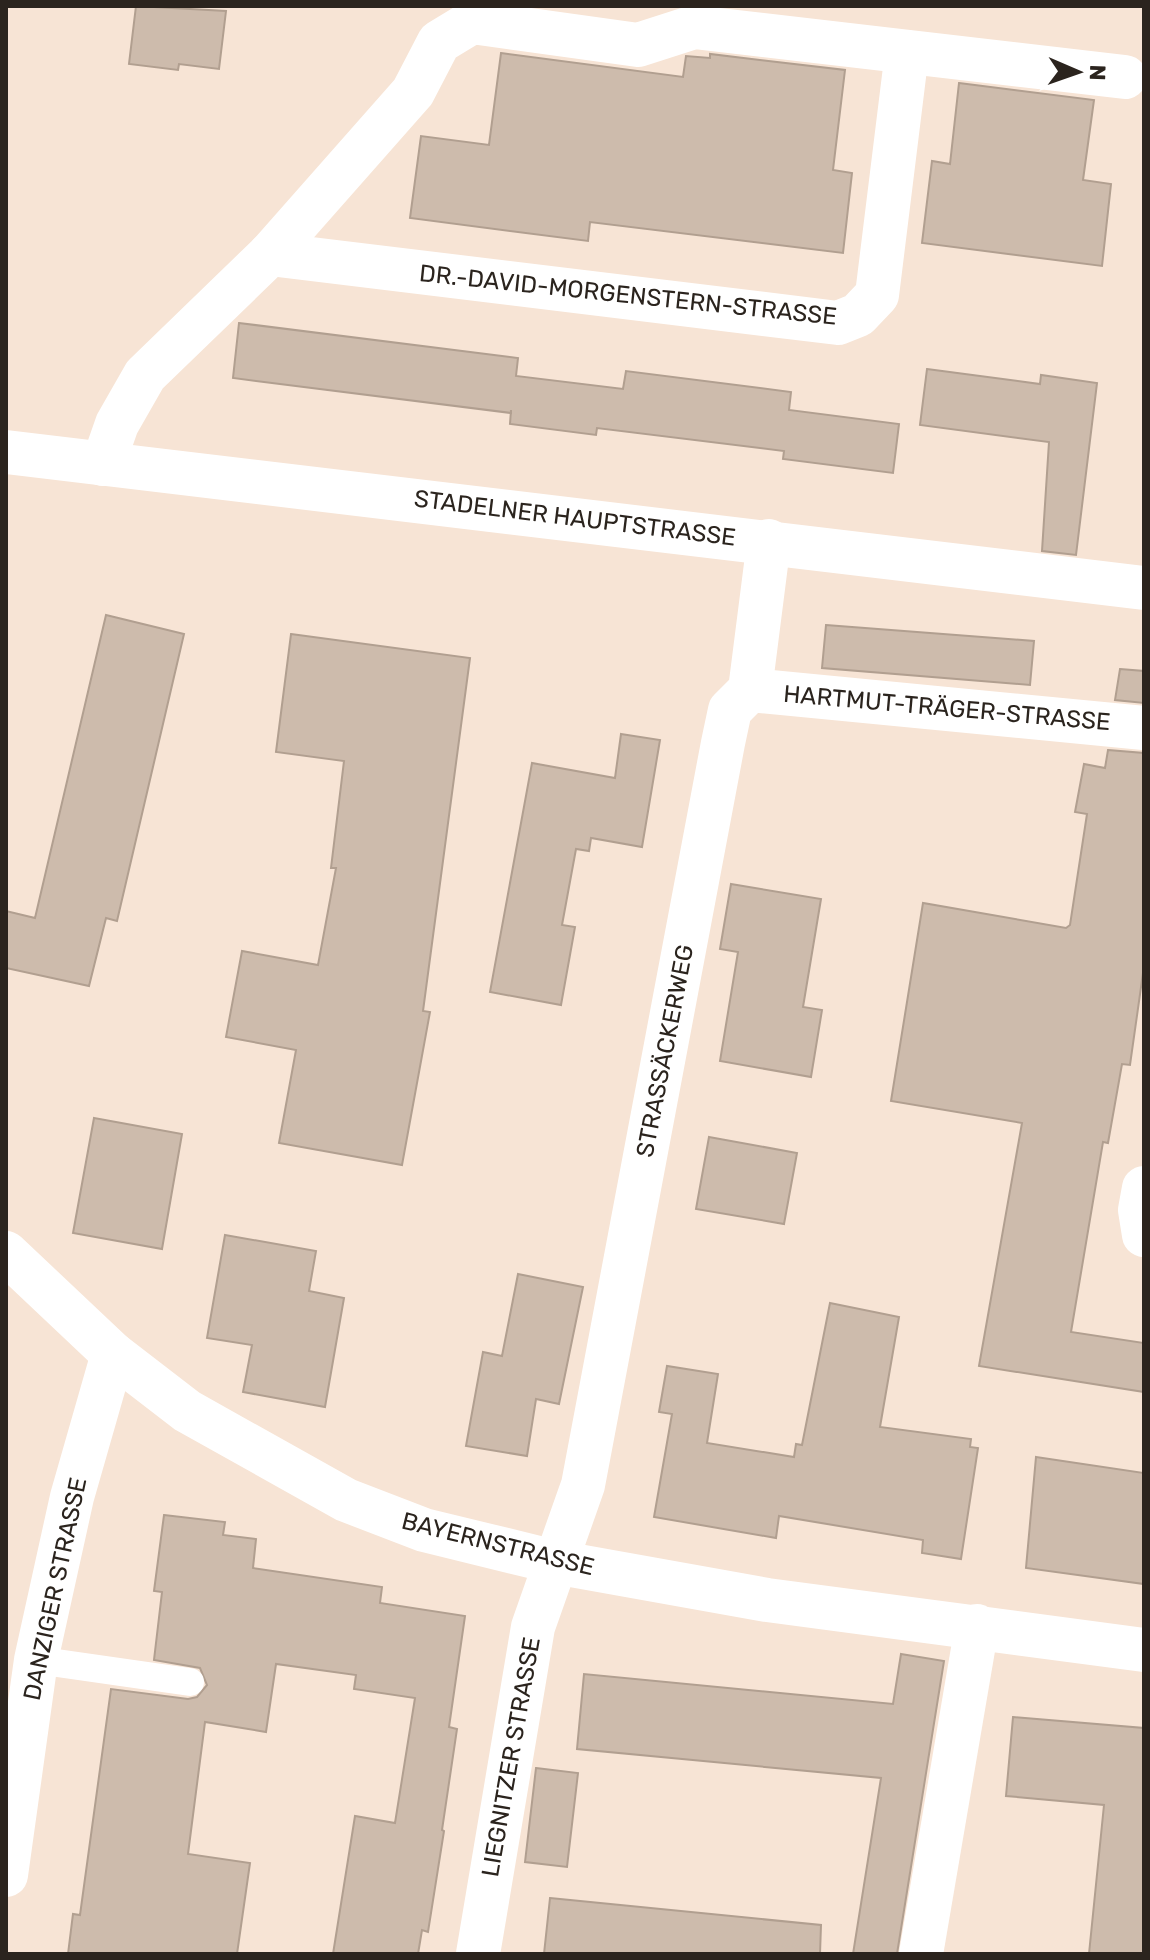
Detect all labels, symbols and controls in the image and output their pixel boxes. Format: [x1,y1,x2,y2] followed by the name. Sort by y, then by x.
[1038,32,1118,112] north arrow
[1084,64,1111,81] text: N
[418,259,838,331] street label: DR.-DAVID-MORGENSTERN-STRASSE
[413,484,737,552] street label: STADELNER HAUPTSTRASSE
[782,680,1112,736] street label: HARTMUT-TRÄGER-STRASSE
[631,942,699,1160] street label: STRASSÄCKERWEG
[18,1475,92,1703] street label: DANZIGER STRASSE
[399,1507,597,1581] street label: BAYERNSTRASSE
[476,1635,546,1879] street label: LIEGNITZER STRASSE

